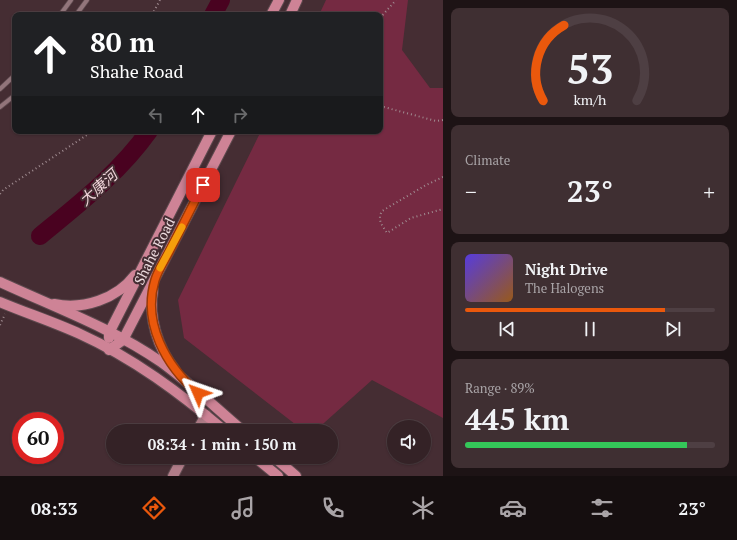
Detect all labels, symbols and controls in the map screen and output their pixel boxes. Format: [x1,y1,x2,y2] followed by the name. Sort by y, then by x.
[90,23,155,60] text: 80 m
[24,28,76,80] icon: ahead
[566,40,614,95] text: 53
[90,59,183,83] text: Shahe Road
[574,89,607,108] text: km/h
[145,104,167,126] icon: left
[187,104,209,126] icon: ahead
[229,104,251,126] icon: right
[465,151,510,169] text: Climate
[75,163,124,209] water label: 大康河
[186,168,220,202] pin
[567,171,613,211] text: 23°
[192,174,214,196] icon: arrive
[465,177,477,206] text: −
[703,177,715,206] text: +
[129,214,179,288] street label: Shahe Road
[525,259,608,279] text: Night Drive
[525,279,604,297] text: The Halogens
[496,318,518,340] icon: previous
[579,318,601,340] icon: pause
[662,318,684,340] icon: next
[177,372,219,414] position arrow
[465,379,535,397] text: Range · 89%
[465,399,569,439] text: 445 km
[12,412,64,464] speed limit sign: 60
[387,420,431,464] map controls
[387,420,431,464] button: sound
[148,434,296,454] text: 08:34 · 1 min · 150 m
[140,494,168,522] icon: directions
[229,494,257,522] icon: music
[319,494,347,522] icon: phone
[409,494,437,522] icon: climate
[499,494,527,522] icon: car
[588,494,616,522] icon: filters
[31,496,78,520] text: 08:33
[678,496,706,520] text: 23°

